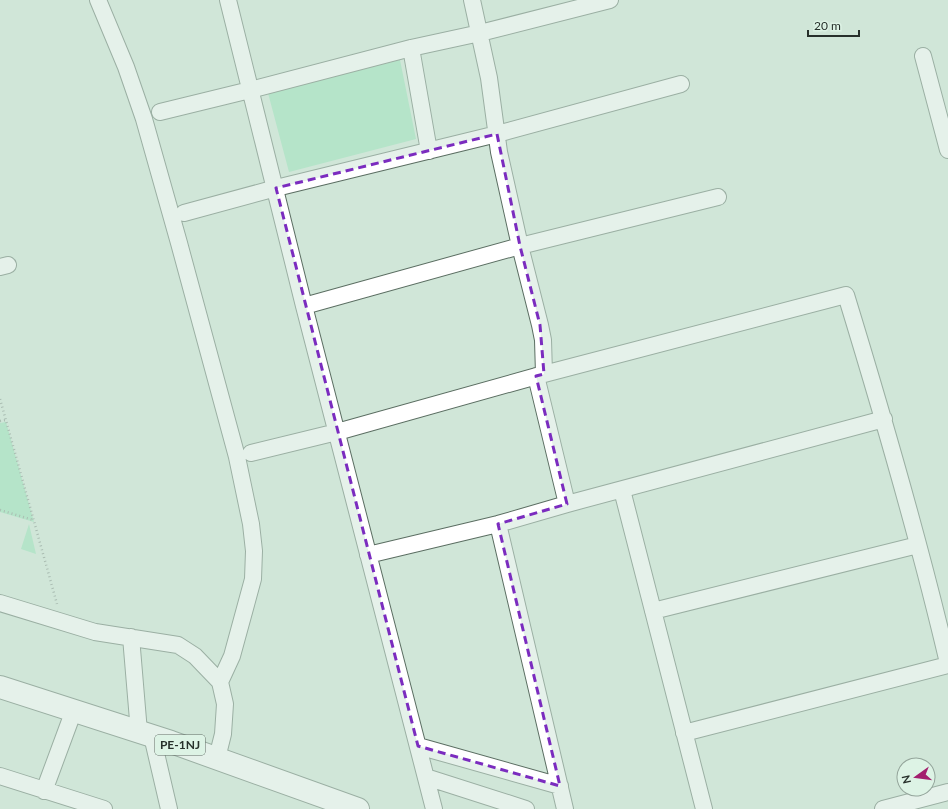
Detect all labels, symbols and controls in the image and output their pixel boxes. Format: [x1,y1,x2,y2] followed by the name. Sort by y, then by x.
[808,12,859,38] scale bar
[814,18,841,33] text: 20 m
[155,735,205,755] road number: PE-1NJ
[896,757,936,797] north arrow
[898,774,913,785] text: N

